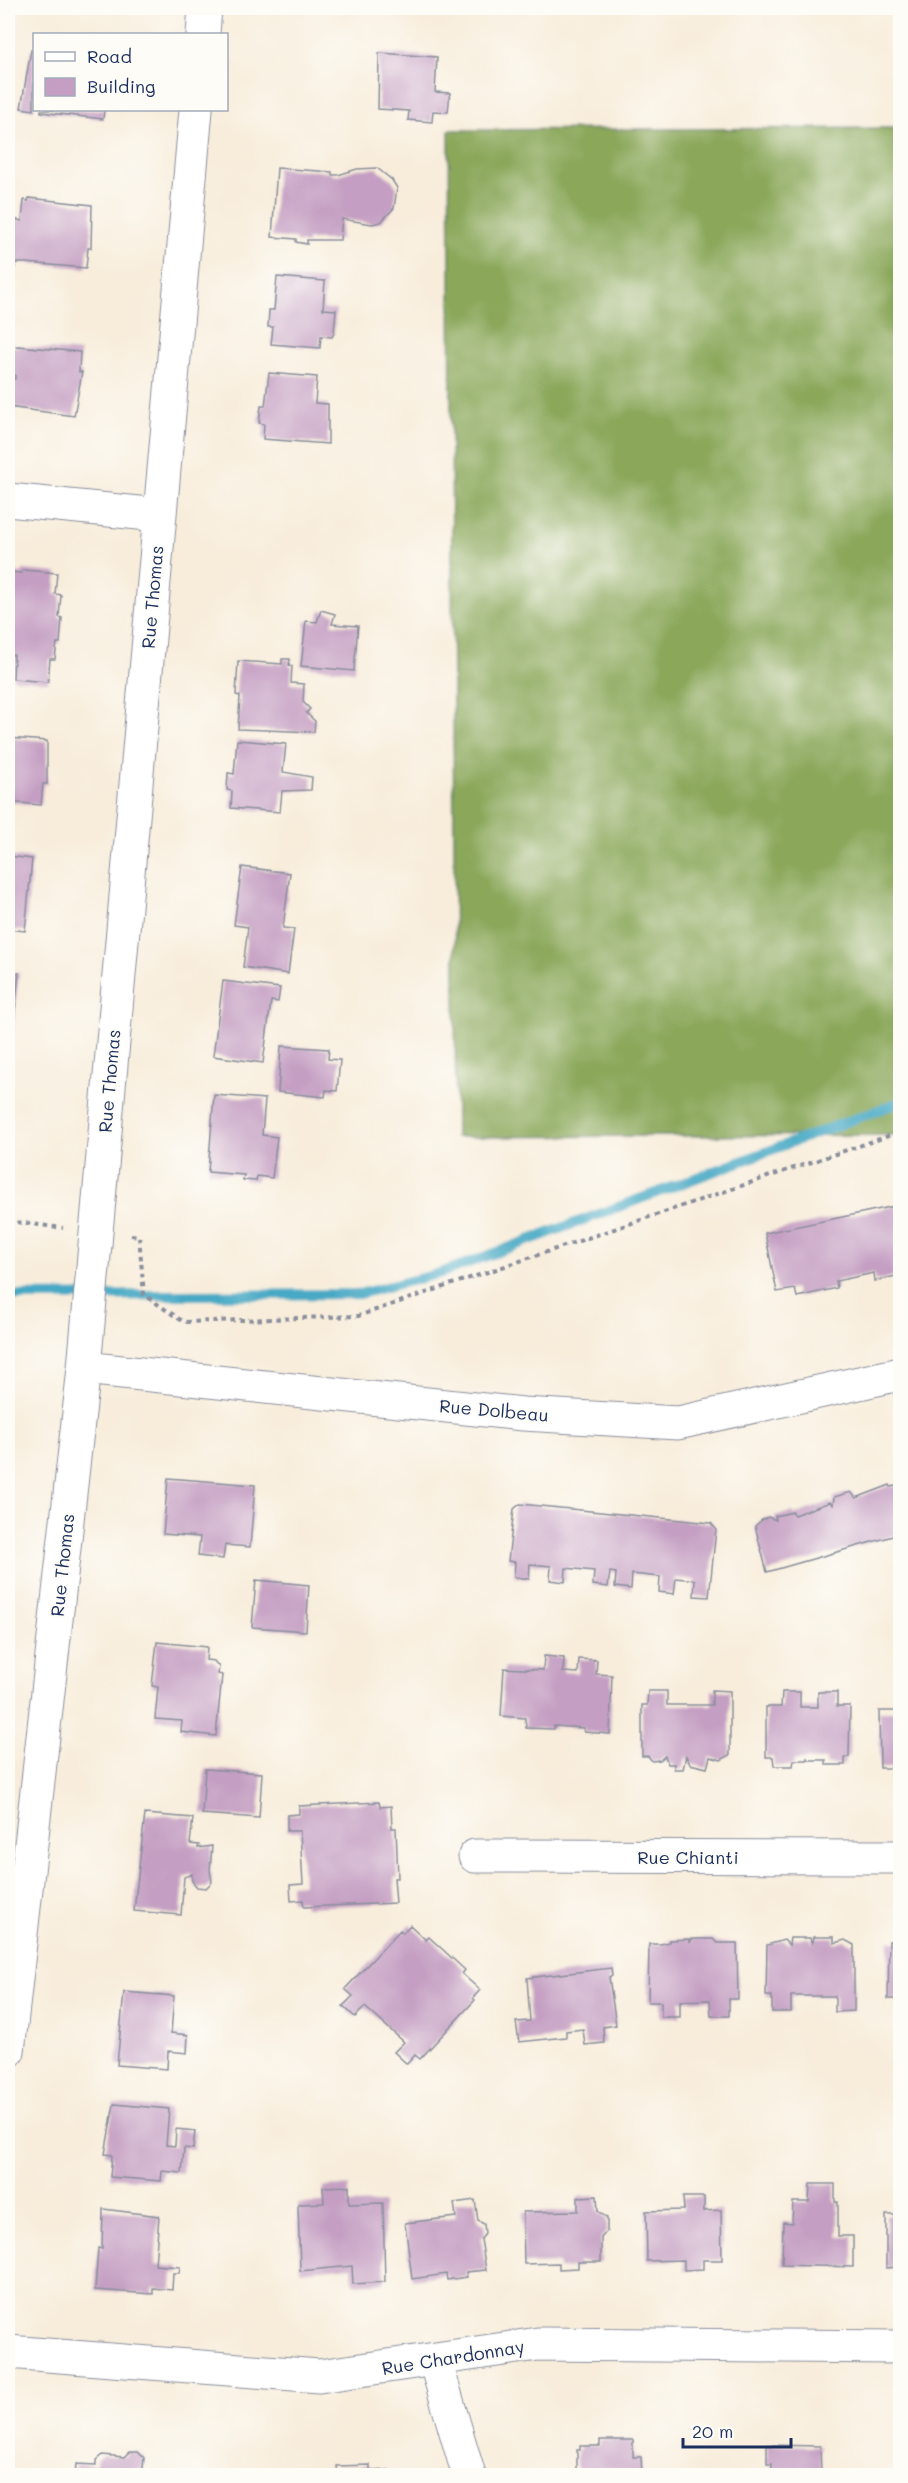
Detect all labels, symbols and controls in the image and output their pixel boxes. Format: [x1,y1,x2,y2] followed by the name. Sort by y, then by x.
[33,33,228,111] legend
[87,44,132,68] text: Road
[87,74,155,98] text: Building
[136,544,168,650] street label: Rue Thomas
[93,1028,125,1134] street label: Rue Thomas
[438,1393,550,1427] street label: Rue Dolbeau
[45,1512,79,1618] street label: Rue Thomas
[637,1845,739,1869] street label: Rue Chianti
[380,2334,526,2380] street label: Rue Chardonnay
[683,2411,791,2449] scale bar
[692,2419,733,2443] text: 20 m

